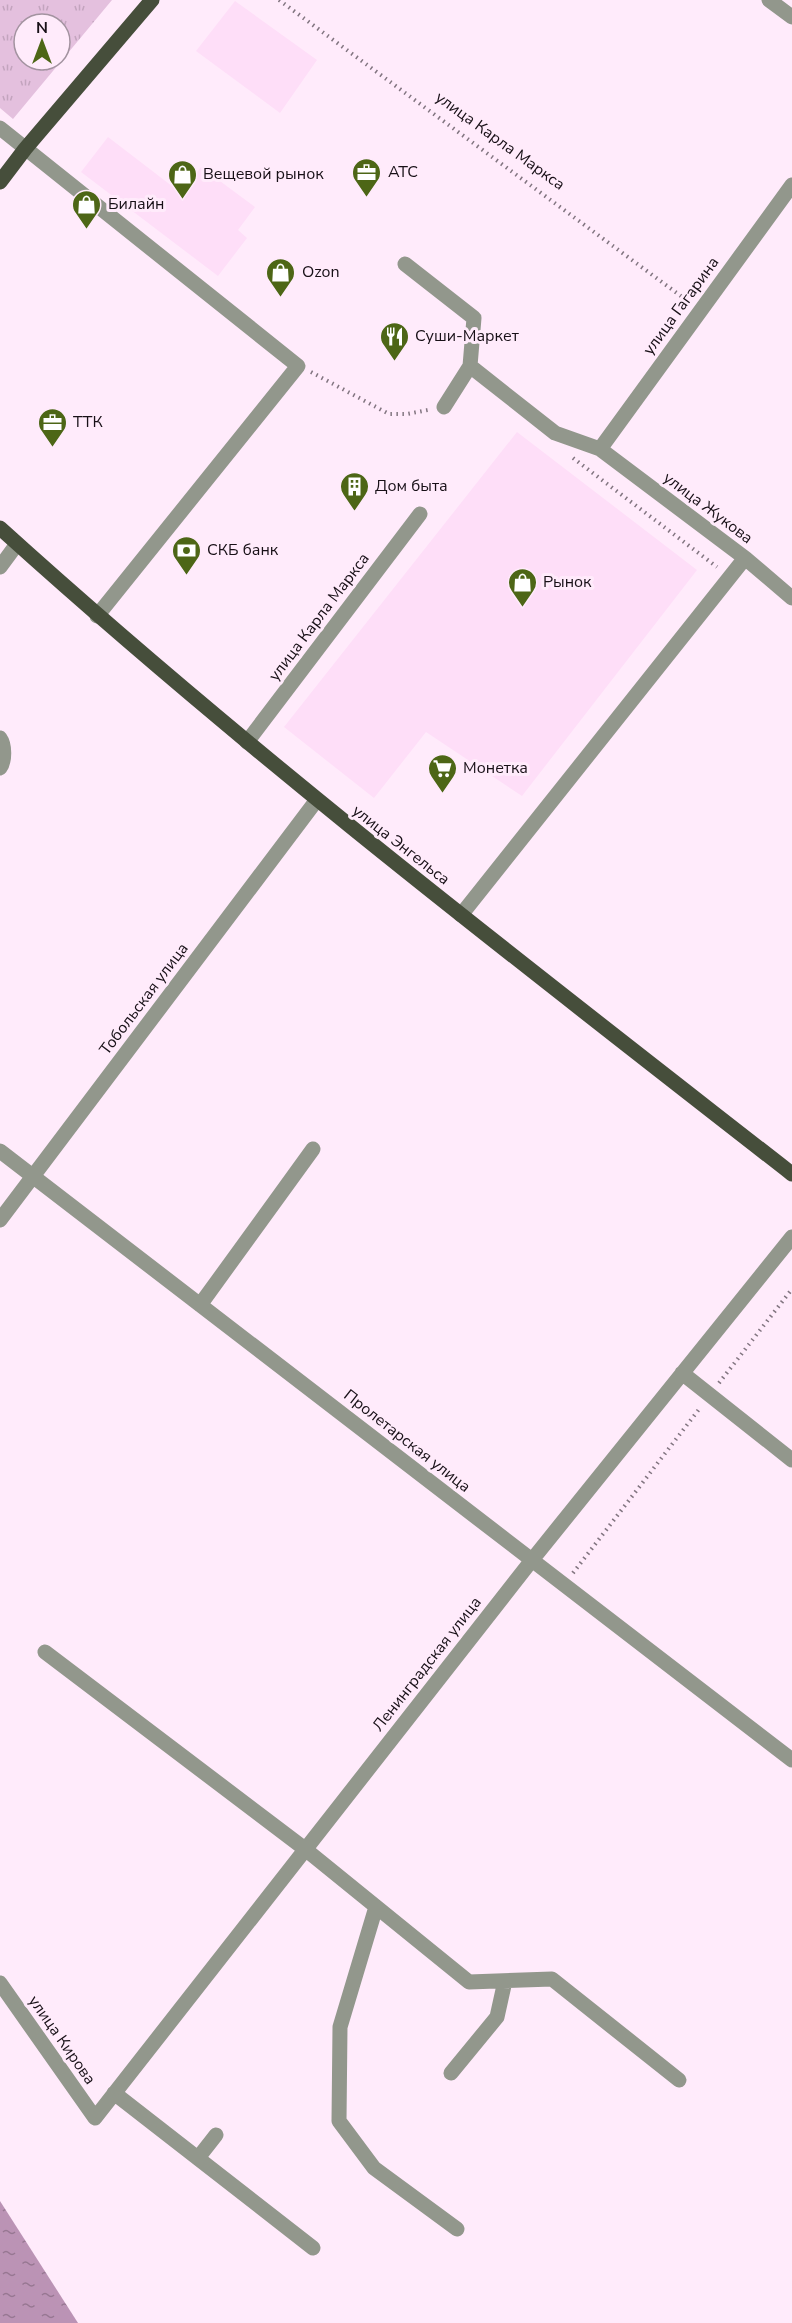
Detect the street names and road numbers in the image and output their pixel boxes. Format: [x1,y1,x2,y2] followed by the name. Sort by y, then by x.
[431,86,569,196] street label: улица Карла Маркса
[638,252,724,360] street label: улица Гагарина
[659,467,757,549] street label: улица Жукова
[263,548,375,686] street label: улица Карла Маркса
[348,800,454,890] street label: улица Энгельса
[95,938,193,1060] street label: Тобольская улица
[339,1384,475,1498] street label: Пролетарская улица
[367,1592,487,1736] street label: Ленинградская улица
[23,1991,101,2089] street label: улица Кирова

